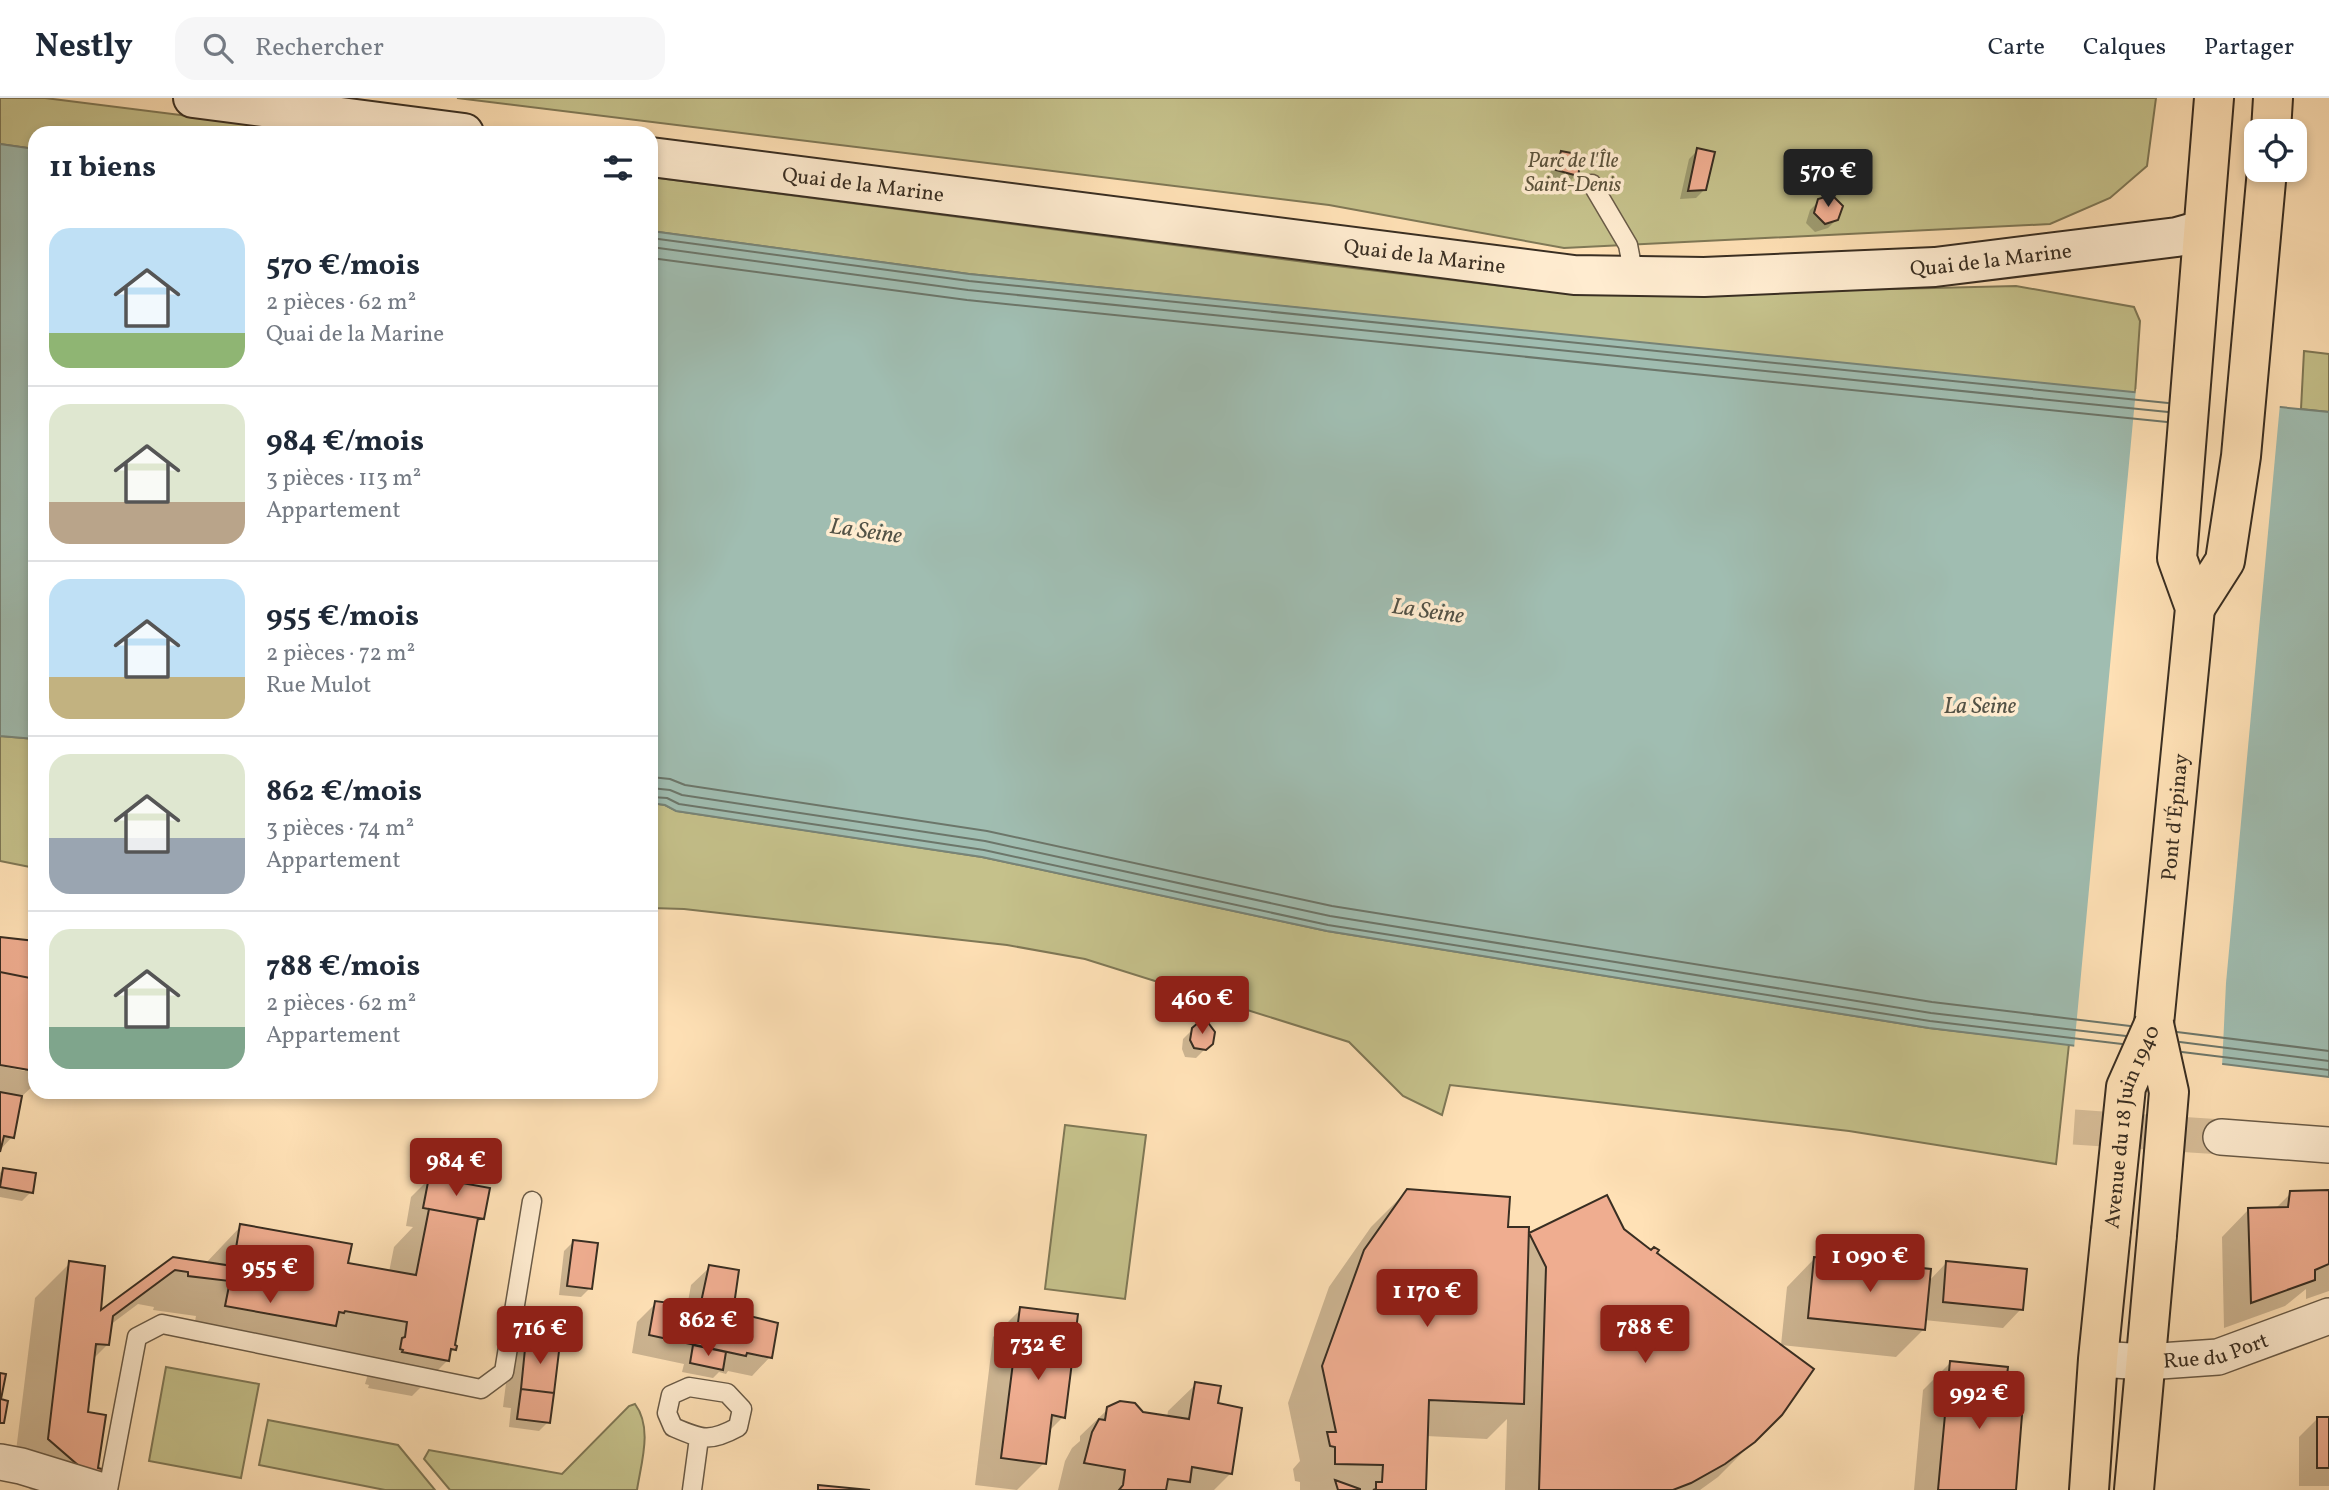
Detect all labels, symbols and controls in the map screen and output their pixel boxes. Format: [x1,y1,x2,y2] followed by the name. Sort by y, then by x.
[175,17,665,80] search box
[35,25,133,71] text: Nestly
[199,29,237,67] icon: search
[255,30,384,66] text: Rechercher
[1988,31,2045,65] text: Carte
[2083,31,2166,65] text: Calques
[2204,31,2294,65] text: Partager
[2244,119,2307,182] map controls
[2244,119,2307,182] button: locate
[49,147,156,189] text: 11 biens
[1525,147,1622,200] park label: Parc de l'Île Saint-Denis
[599,149,637,187] icon: filters
[1779,150,1877,209] pin: 570 €
[1800,156,1856,188] text: 570 €
[780,161,946,210] street label: Quai de la Marine
[1342,233,1507,282] street label: Quai de la Marine
[1909,237,2074,284] street label: Quai de la Marine
[266,245,420,287] text: 570 €/mois
[105,256,189,340] icon: home
[266,287,416,319] text: 2 pièces · 62 m²
[266,319,444,351] text: Quai de la Marine
[266,421,424,463] text: 984 €/mois
[105,432,189,516] icon: home
[266,463,421,495] text: 3 pièces · 113 m²
[266,495,401,527] text: Appartement
[828,511,904,553] water label: La Seine
[1390,591,1466,633] water label: La Seine
[266,596,419,638] text: 955 €/mois
[105,607,189,691] icon: home
[266,638,415,670] text: 2 pièces · 72 m²
[266,670,371,702] text: Rue Mulot
[1944,691,2017,723] water label: La Seine
[2155,752,2197,882] street label: Pont d'Épinay
[266,771,422,813] text: 862 €/mois
[105,782,189,866] icon: home
[266,813,414,845] text: 3 pièces · 74 m²
[266,845,401,877] text: Appartement
[266,946,420,988] text: 788 €/mois
[105,957,189,1041] icon: home
[1153,976,1251,1036] pin: 460 €
[1171,983,1233,1015] text: 460 €
[266,988,416,1020] text: 2 pièces · 62 m²
[266,1020,401,1052] text: Appartement
[2098,1021,2168,1230] street label: Avenue du 18 Juin 1940
[407,1138,505,1198] pin: 984 €
[426,1145,486,1177] text: 984 €
[1805,1234,1935,1294] pin: 1 090 €
[1832,1241,1908,1273] text: 1 090 €
[221,1246,319,1305] pin: 955 €
[242,1252,298,1284] text: 955 €
[1362,1270,1492,1329] pin: 1 170 €
[1392,1276,1462,1308] text: 1 170 €
[659,1298,757,1358] pin: 862 €
[679,1305,737,1337] text: 862 €
[491,1306,589,1366] pin: 716 €
[1596,1306,1694,1365] pin: 788 €
[1616,1312,1674,1344] text: 788 €
[513,1313,567,1345] text: 716 €
[989,1322,1087,1382] pin: 732 €
[2162,1327,2273,1377] street label: Rue du Port
[1010,1329,1066,1361] text: 732 €
[1930,1372,2028,1431] pin: 992 €
[1949,1378,2009,1410] text: 992 €

